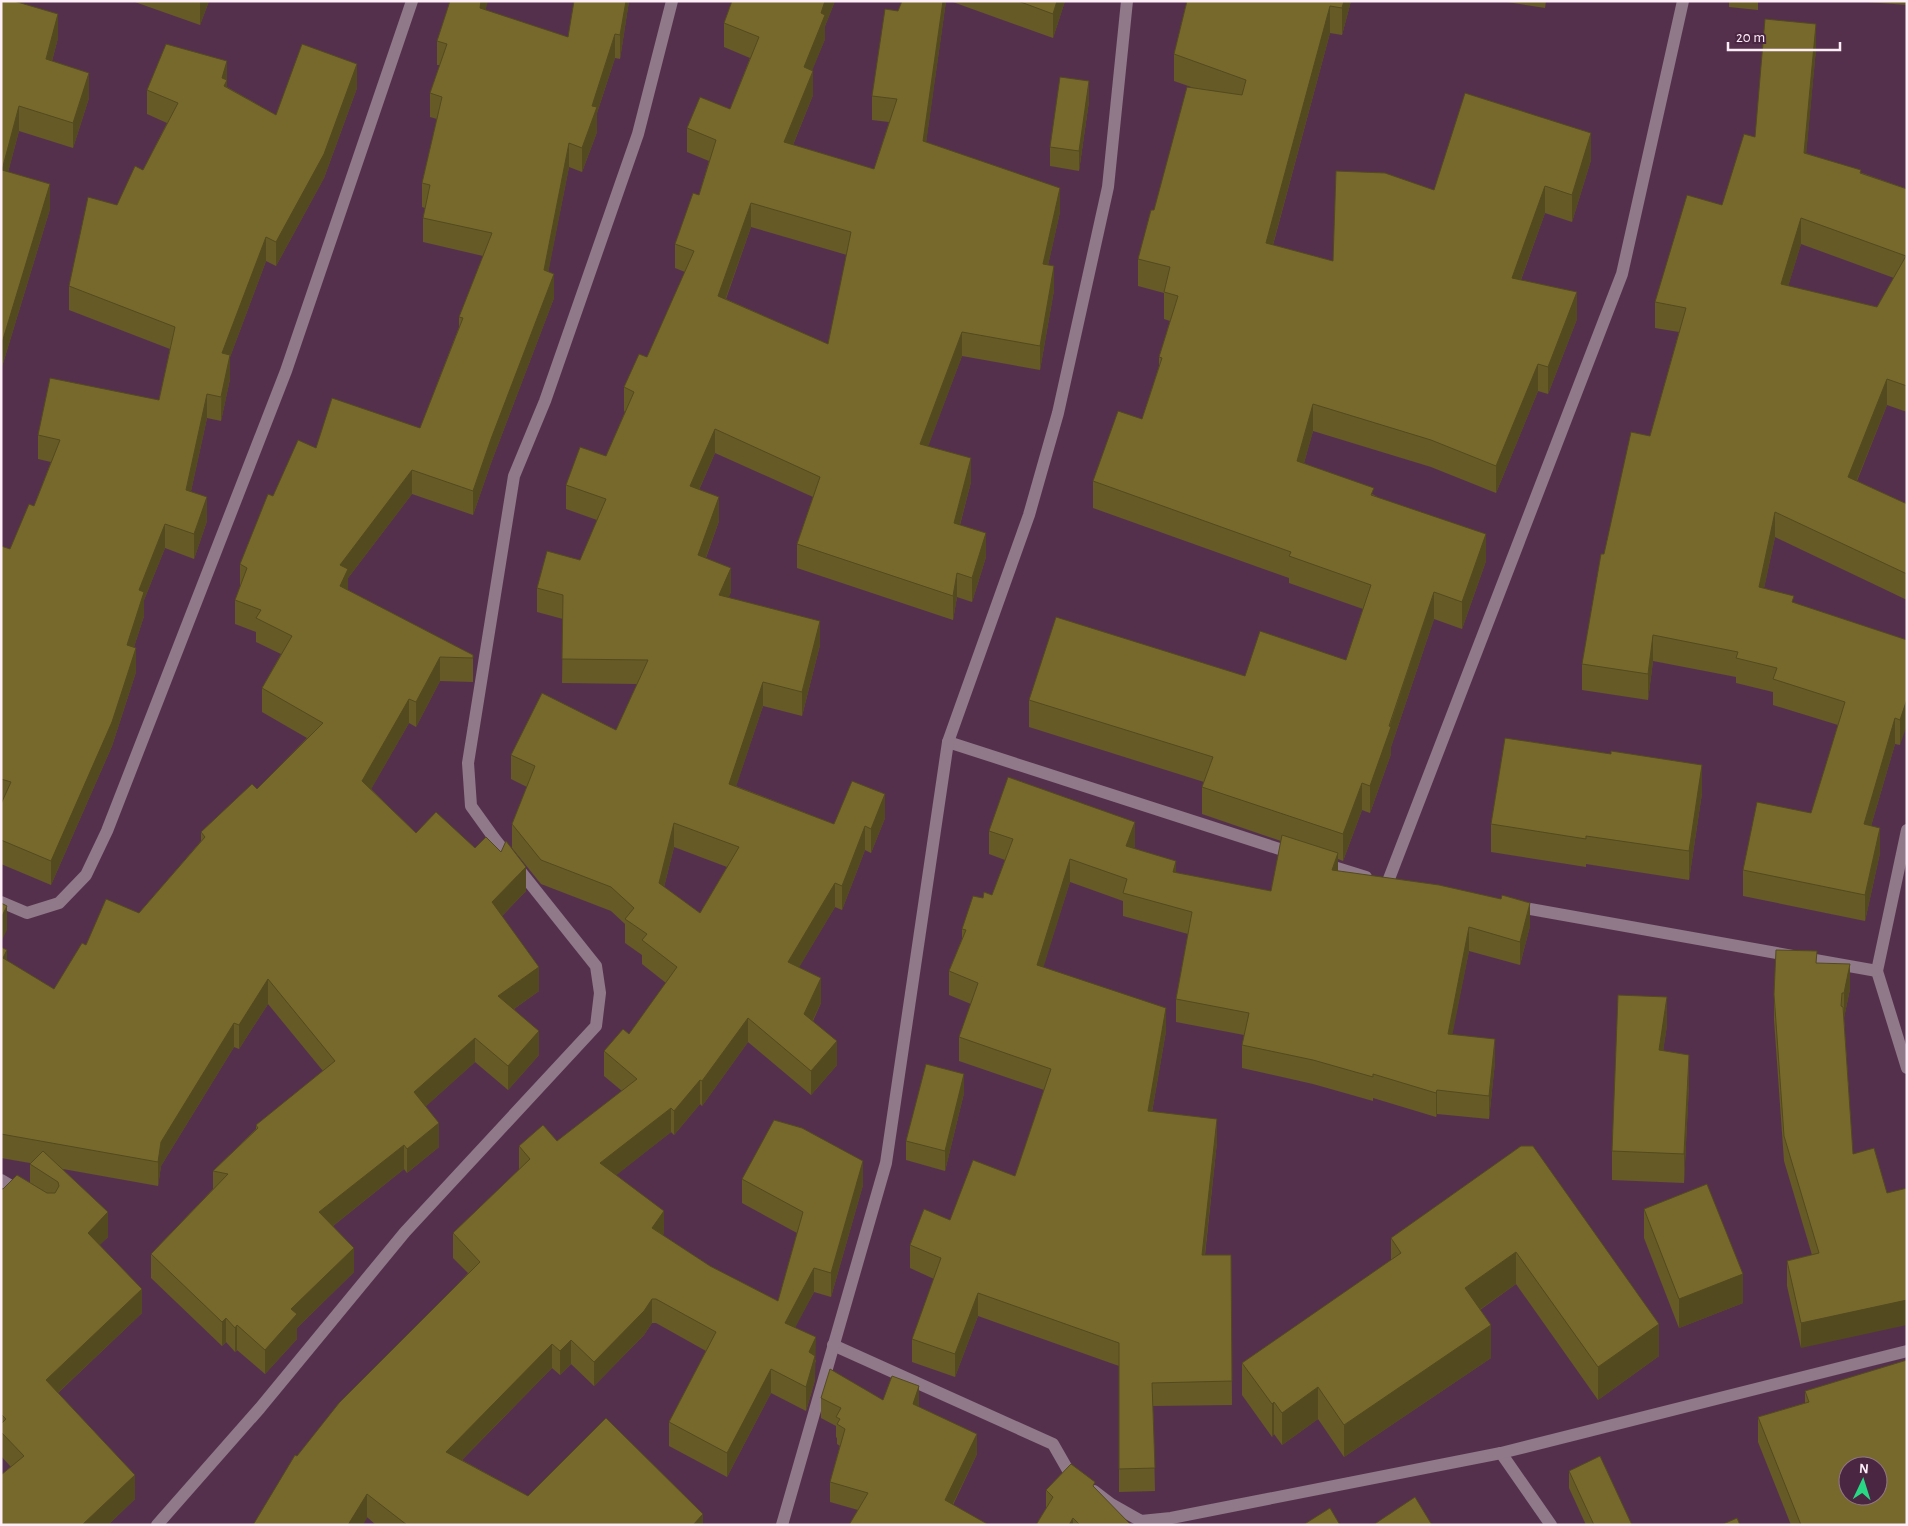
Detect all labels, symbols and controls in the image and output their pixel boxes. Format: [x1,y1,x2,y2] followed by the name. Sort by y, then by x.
[1728,20,1840,52] scale bar
[1736,30,1765,45] text: 20 m
[1838,1456,1888,1506] north arrow
[1858,1462,1869,1476] text: N

